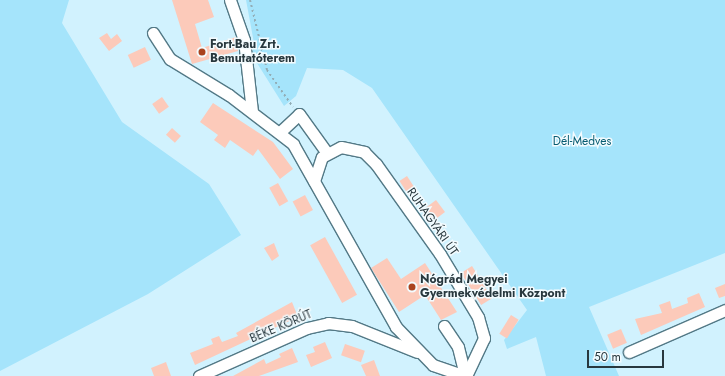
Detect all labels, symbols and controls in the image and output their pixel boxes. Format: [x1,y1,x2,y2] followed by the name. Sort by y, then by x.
[210,38,295,66] place label: Fort-Bau Zrt. Bemutatóterem
[197,47,207,57] marker: Fort-Bau Zrt. Bemutatóterem
[553,135,611,149] park label: Dél-Medves
[403,185,461,259] street label: RUHAGYÁRI ÚT
[420,273,565,301] place label: Nógrád Megyei Gyermekvédelmi Központ
[407,282,417,292] marker: Nógrád Megyei Gyermekvédelmi Központ
[248,308,314,346] street label: BÉKE KÖRÚT
[589,342,666,368] scale bar
[594,348,621,366] text: 50 m

